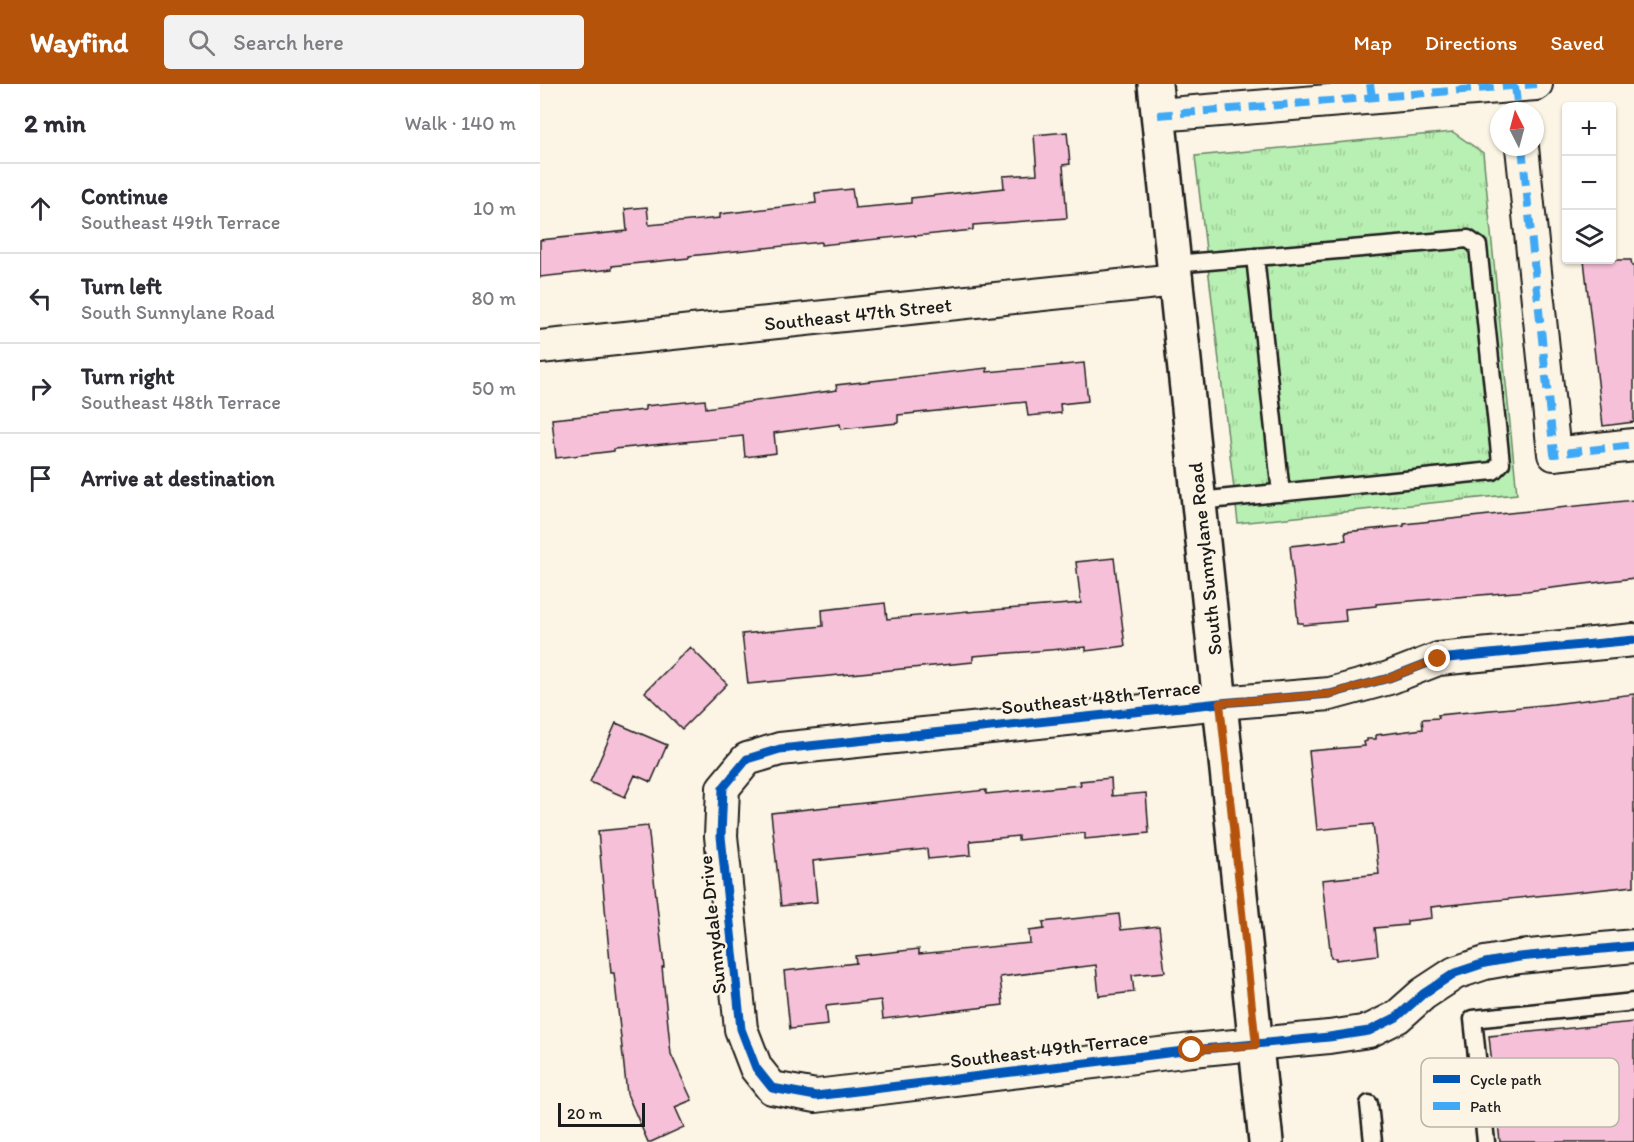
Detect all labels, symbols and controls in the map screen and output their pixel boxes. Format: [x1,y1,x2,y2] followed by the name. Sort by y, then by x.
[164,15,584,69] search box
[30,25,128,59] text: Wayfind
[185,26,218,59] icon: search
[233,29,344,56] text: Search here
[1354,30,1392,55] text: Map
[1425,30,1517,55] text: Directions
[1550,30,1604,55] text: Saved
[1490,102,1544,156] north arrow
[1562,102,1616,264] map controls
[1562,102,1616,156] button: +
[24,107,86,139] text: 2 min
[405,111,516,135] text: Walk · 140 m
[1562,156,1616,210] button: −
[81,183,168,210] text: Continue
[24,192,57,225] icon: ahead
[473,196,516,220] text: 10 m
[81,210,280,234] text: Southeast 49th Terrace
[1562,210,1616,264] button: layers
[81,273,162,300] text: Turn left
[24,282,57,315] icon: left
[471,286,516,310] text: 80 m
[763,292,953,336] street label: Southeast 47th Street
[81,300,275,324] text: South Sunnylane Road
[81,363,175,390] text: Turn right
[24,372,57,405] icon: right
[472,376,516,400] text: 50 m
[81,390,281,414] text: Southeast 48th Terrace
[1183,461,1227,657] street label: South Sunnylane Road
[24,462,57,495] icon: arrive
[81,465,275,492] text: Arrive at destination
[1424,645,1450,671] route end
[1000,675,1202,719] street label: Southeast 48th Terrace
[693,854,731,996] street label: Sunnydale Drive
[949,1025,1149,1073] street label: Southeast 49th Terrace
[1178,1036,1204,1062] route start
[1421,1058,1619,1127] legend
[1470,1070,1542,1089] text: Cycle path
[1470,1097,1501,1116] text: Path
[558,1100,645,1128] scale bar
[567,1104,602,1123] text: 20 m

